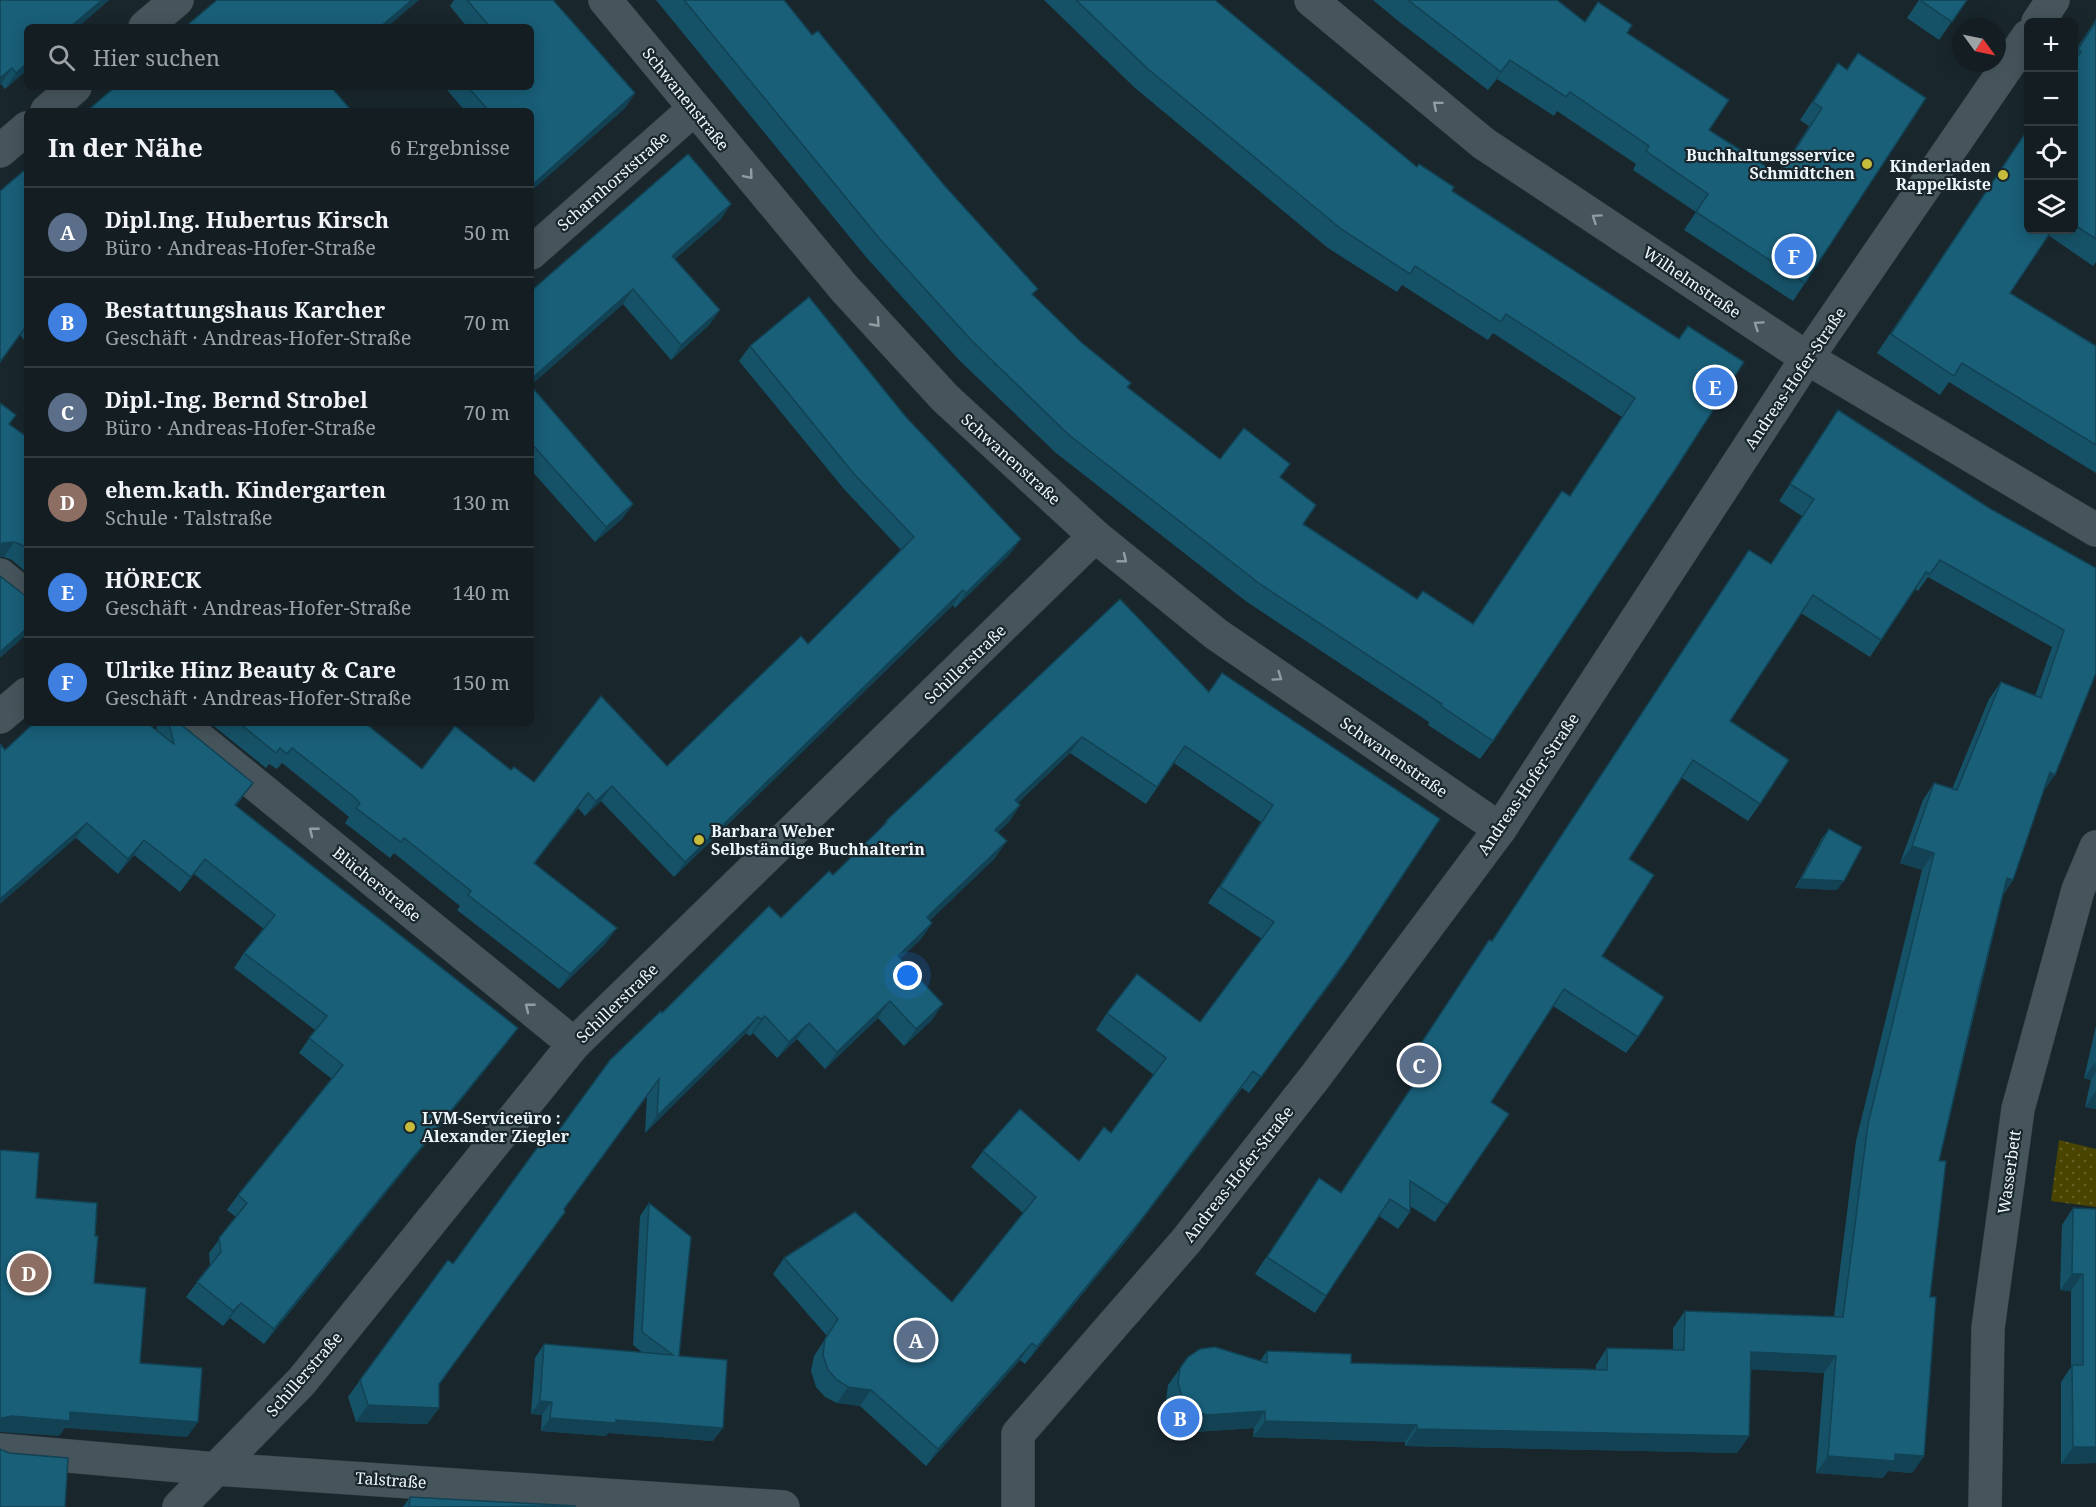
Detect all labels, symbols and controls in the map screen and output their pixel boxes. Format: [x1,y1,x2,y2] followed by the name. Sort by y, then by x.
[1952,18,2006,72] north arrow
[2024,18,2078,234] map controls
[2024,18,2078,72] button: +
[24,24,534,90] search box
[45,41,78,74] icon: search
[93,42,220,72] text: Hier suchen
[638,43,734,155] street label: Schwanenstraße
[2024,72,2078,126] button: −
[1433,101,1444,112] one-way arrow
[552,126,674,236] street label: Scharnhorststraße
[2024,126,2078,180] button: locate
[48,129,203,165] text: In der Nähe
[390,134,510,161] text: 6 Ergebnisse
[1686,144,1855,184] place label: Buchhaltungsservice Schmidtchen
[1890,155,1991,195] place label: Kinderladen Rappelkiste
[1860,157,1874,171] marker: Buchhaltungsservice Schmidtchen
[742,168,753,179] one-way arrow
[1996,168,2010,182] marker: Kinderladen Rappelkiste
[2024,180,2078,234] button: layers
[105,204,389,234] text: Dipl.Ing. Hubertus Kirsch
[1591,214,1602,225] one-way arrow
[60,219,75,246] text: A
[464,219,510,246] text: 50 m
[105,234,376,261] text: Büro · Andreas-Hofer-Straße
[1774,234,1814,278] pin: F
[1639,241,1745,323] street label: Wilhelmstraße
[105,294,385,324] text: Bestattungshaus Karcher
[1739,303,1851,453] street label: Andreas-Hofer-Straße
[61,309,74,336] text: B
[464,309,510,336] text: 70 m
[869,316,880,327] one-way arrow
[1754,321,1764,333] one-way arrow
[105,324,411,351] text: Geschäft · Andreas-Hofer-Straße
[1696,364,1734,410] pin: E
[105,384,368,414] text: Dipl.-Ing. Bernd Strobel
[61,399,74,426] text: C
[464,399,510,426] text: 70 m
[957,408,1065,510] street label: Schwanenstraße
[105,414,376,441] text: Büro · Andreas-Hofer-Straße
[105,474,386,504] text: ehem.kath. Kindergarten
[60,489,75,516] text: D
[452,489,510,516] text: 130 m
[105,504,273,531] text: Schule · Talstraße
[1116,552,1127,563] one-way arrow
[105,564,201,594] text: HÖRECK
[61,579,74,606] text: E
[452,579,510,606] text: 140 m
[105,594,411,621] text: Geschäft · Andreas-Hofer-Straße
[919,619,1011,709] street label: Schillerstraße
[105,654,396,684] text: Ulrike Hinz Beauty & Care
[61,669,74,696] text: F
[452,669,510,696] text: 150 m
[1271,670,1282,681] one-way arrow
[105,684,411,711] text: Geschäft · Andreas-Hofer-Straße
[1472,709,1584,859] street label: Andreas-Hofer-Straße
[1336,712,1452,802] street label: Schwanenstraße
[711,820,925,860] place label: Barbara Weber Selbständige Buchhalterin
[308,827,319,838] one-way arrow
[692,833,706,847] marker: Barbara Weber Selbständige Buchhalterin
[328,842,426,926] street label: Blücherstraße
[571,958,663,1048] street label: Schillerstraße
[893,961,922,990] your location
[525,1004,536,1015] one-way arrow
[1400,1042,1438,1088] pin: C
[1178,1101,1298,1247] street label: Andreas-Hofer-Straße
[422,1107,570,1147] place label: LVM-Serviceüro : Alexander Ziegler
[403,1120,417,1134] marker: LVM-Serviceüro : Alexander Ziegler
[1992,1128,2026,1216] street label: Wasserbett
[9,1250,48,1296] pin: D
[896,1318,936,1362] pin: A
[261,1327,347,1421] street label: Schillerstraße
[1160,1396,1200,1440] pin: B
[355,1467,427,1493] street label: Talstraße

